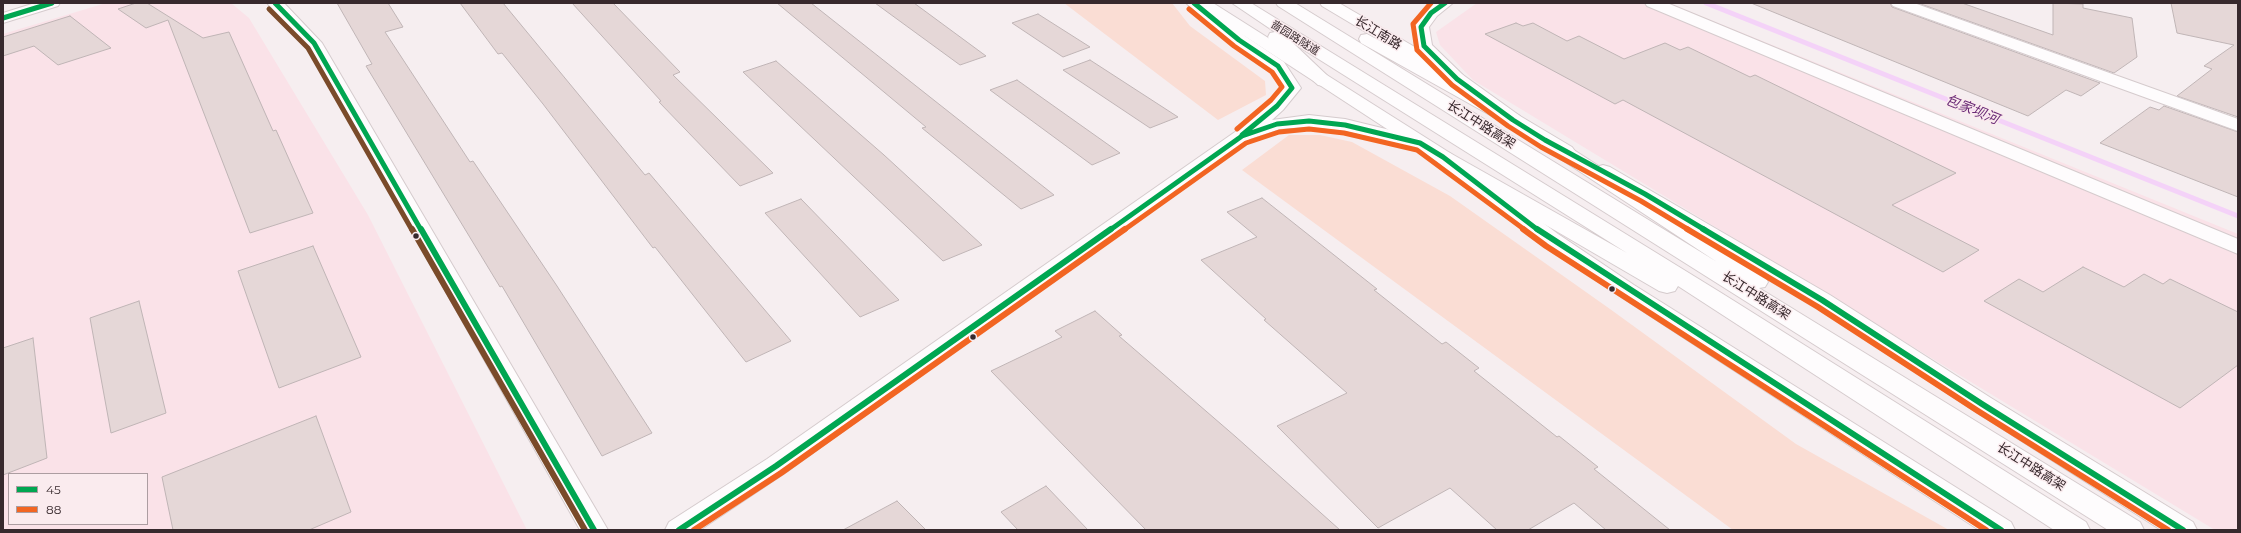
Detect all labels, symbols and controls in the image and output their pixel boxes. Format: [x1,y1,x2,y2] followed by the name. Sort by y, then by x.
[1352,13,1404,53] street label: 长江南路
[1268,18,1322,58] street label: 啬园路隧道
[1943,92,2001,128] water label: 包家坝河
[1444,98,1518,152] street label: 长江中路高架
[411,231,421,241] unlabelled marker
[1719,269,1793,323] street label: 长江中路高架
[1607,284,1617,294] unlabelled marker
[968,332,978,342] unlabelled marker
[1994,440,2068,494] street label: 长江中路高架
[8,473,148,525] legend
[46,482,61,497] text: 45
[46,502,61,517] text: 88

